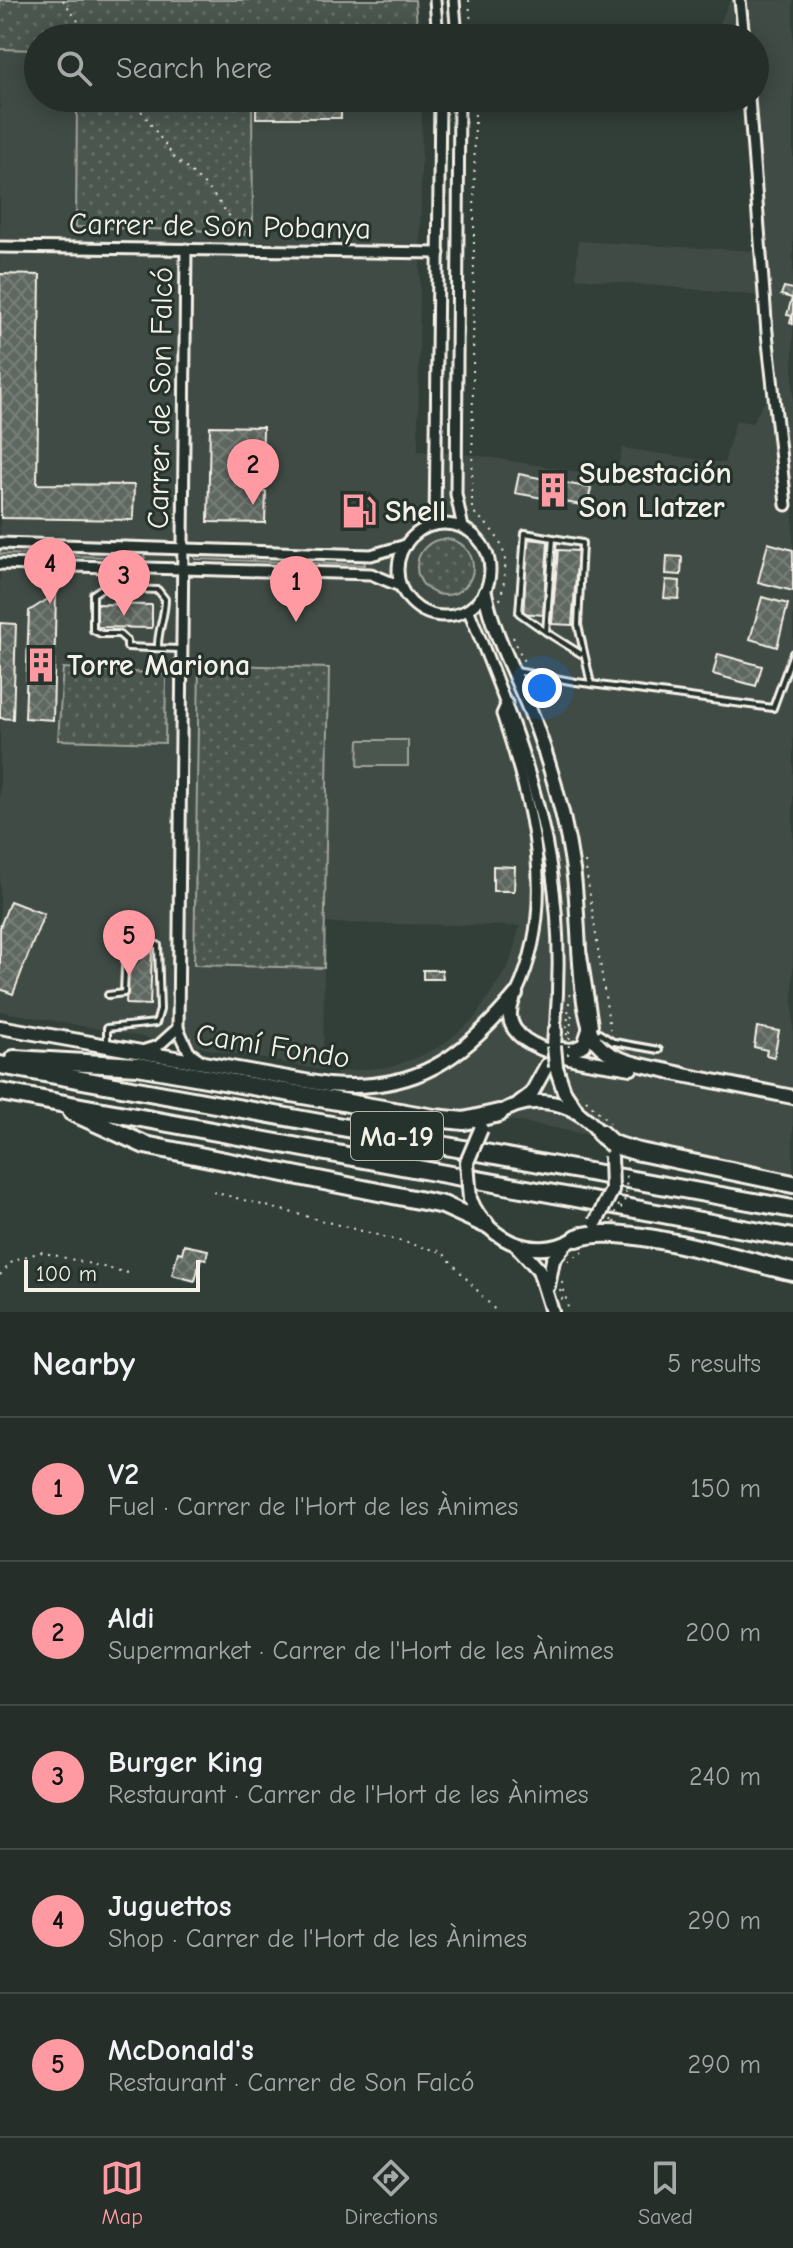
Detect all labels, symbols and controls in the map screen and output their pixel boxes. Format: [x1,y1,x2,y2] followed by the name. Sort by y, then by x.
[24,24,769,112] search box
[52,46,96,90] icon: search
[116,51,272,86] text: Search here
[69,206,371,247] street label: Carrer de Son Pobanya
[141,267,180,529] street label: Carrer de Son Falcó
[227,439,279,505] pin: 2
[579,456,732,525] place label: Subestación Son Llatzer
[534,471,572,509] building icon: Subestación Son Llatzer
[340,492,378,530] fuel station icon: Shell
[385,494,446,529] place label: Shell
[24,538,76,604] pin: 4
[98,550,150,616] pin: 3
[270,556,322,622] pin: 1
[22,646,60,684] building icon: Torre Mariona
[67,648,250,683] place label: Torre Mariona
[522,668,562,708] your location
[103,910,155,976] pin: 5
[193,1017,352,1076] street label: Camí Fondo
[351,1112,443,1160] road number: Ma-19
[24,1256,200,1292] scale bar
[36,1261,97,1287] text: 100 m
[32,1344,135,1384] text: Nearby
[667,1349,761,1379] text: 5 results
[108,1457,139,1492] text: V2
[53,1474,63,1504] text: 1
[691,1474,761,1504] text: 150 m
[108,1492,518,1522] text: Fuel · Carrer de l'Hort de les Ànimes
[108,1601,155,1636] text: Aldi
[52,1618,64,1648] text: 2
[686,1618,761,1648] text: 200 m
[108,1636,614,1666] text: Supermarket · Carrer de l'Hort de les Ànimes
[108,1745,264,1780] text: Burger King
[52,1762,64,1792] text: 3
[689,1762,761,1792] text: 240 m
[108,1780,589,1810] text: Restaurant · Carrer de l'Hort de les Ànimes
[108,1889,232,1924] text: Juguettos
[52,1906,64,1936] text: 4
[688,1906,761,1936] text: 290 m
[108,1924,527,1954] text: Shop · Carrer de l'Hort de les Ànimes
[108,2033,254,2068] text: McDonald's
[51,2050,65,2080] text: 5
[688,2050,761,2080] text: 290 m
[108,2068,475,2098] text: Restaurant · Carrer de Son Falcó
[100,2156,144,2230] tab: Map
[345,2156,438,2230] tab: Directions
[638,2156,693,2230] tab: Saved

